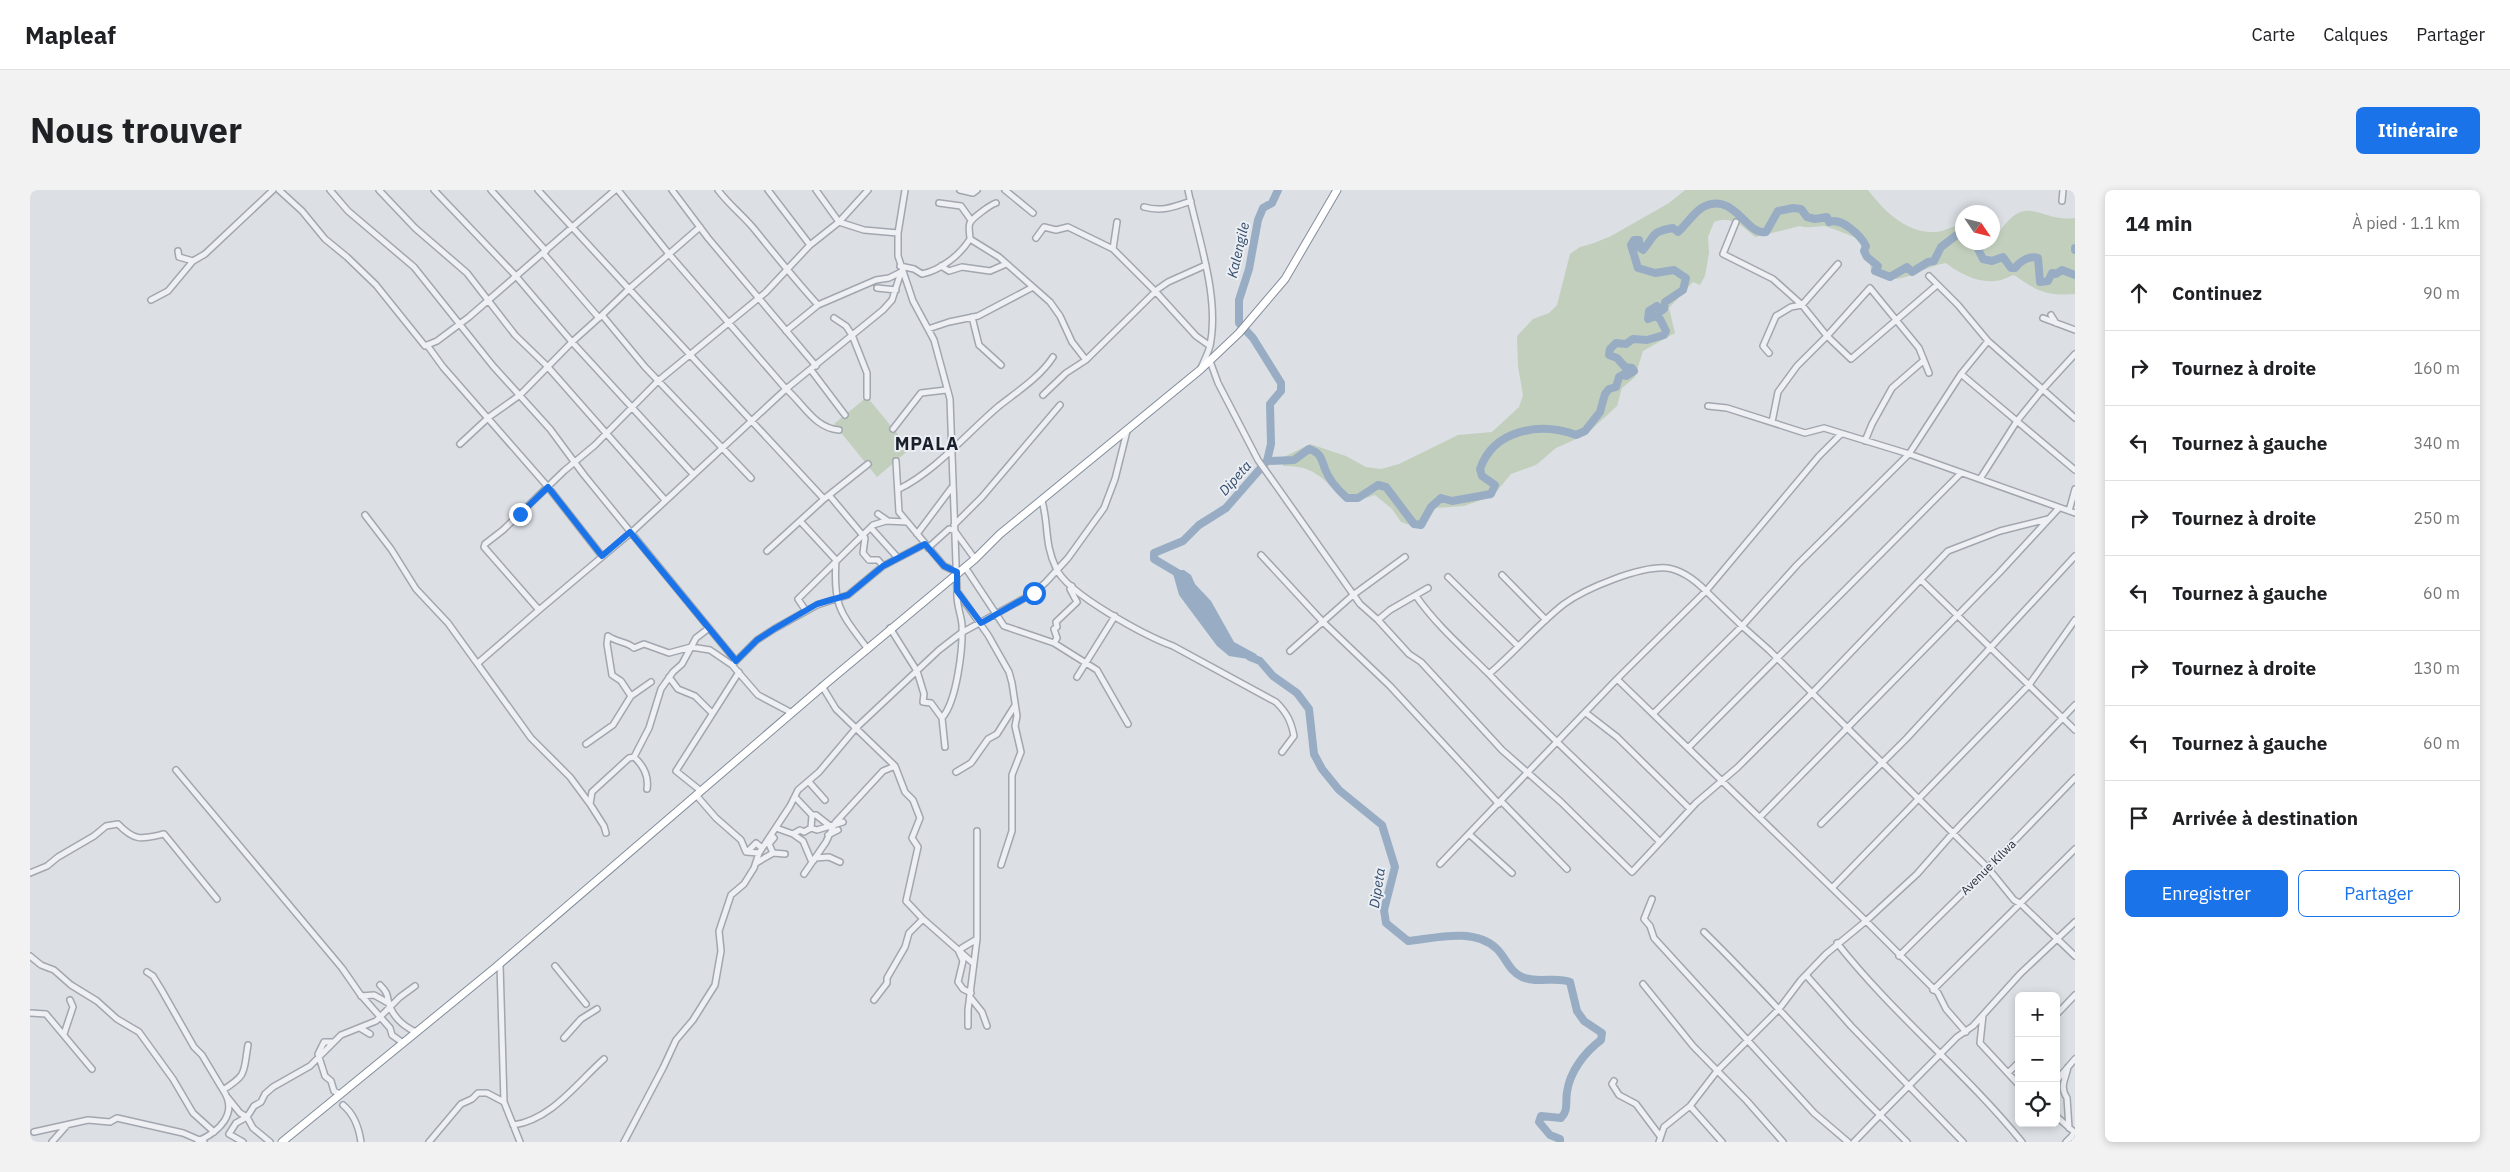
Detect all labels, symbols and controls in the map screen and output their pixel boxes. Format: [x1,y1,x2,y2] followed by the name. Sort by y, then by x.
[25,19,116,51] text: Mapleaf
[2252,23,2295,46] text: Carte
[2323,23,2388,46] text: Calques
[2416,23,2485,46] text: Partager
[30,107,242,153] text: Nous trouver
[2356,107,2480,154] button: Itinéraire
[1955,205,2000,250] north arrow
[2125,209,2192,237] text: 14 min
[2352,213,2460,233] text: À pied · 1.1 km
[1223,220,1253,280] water label: Kalengile
[2125,279,2153,307] icon: ahead
[2172,281,2262,305] text: Continuez
[2423,283,2460,303] text: 90 m
[2125,354,2153,382] icon: right
[2172,356,2316,380] text: Tournez à droite
[2413,358,2460,378] text: 160 m
[2125,429,2153,457] icon: left
[2172,431,2328,455] text: Tournez à gauche
[895,432,959,455] district label: MPALA
[2413,433,2460,453] text: 340 m
[1215,457,1255,499] water label: Dipeta
[509,503,532,526] route end
[2125,504,2153,532] icon: right
[2172,506,2316,530] text: Tournez à droite
[2413,508,2460,528] text: 250 m
[2125,579,2153,607] icon: left
[2172,581,2328,605] text: Tournez à gauche
[1023,582,1046,605] route start
[2423,583,2460,603] text: 60 m
[2125,654,2153,682] icon: right
[2172,656,2316,680] text: Tournez à droite
[2413,658,2460,678] text: 130 m
[2125,729,2153,757] icon: left
[2172,731,2328,755] text: Tournez à gauche
[2423,733,2460,753] text: 60 m
[2125,804,2153,832] icon: arrive
[2172,806,2358,830] text: Arrivée à destination
[1957,836,2019,898] street label: Avenue Kilwa
[1365,867,1389,909] water label: Dipeta
[2125,870,2288,917] button: Enregistrer
[2298,870,2460,917] button: Partager
[2015,992,2060,1127] map controls
[2015,992,2060,1037] button: +
[2015,1037,2060,1082] button: −
[2015,1082,2060,1127] button: locate

